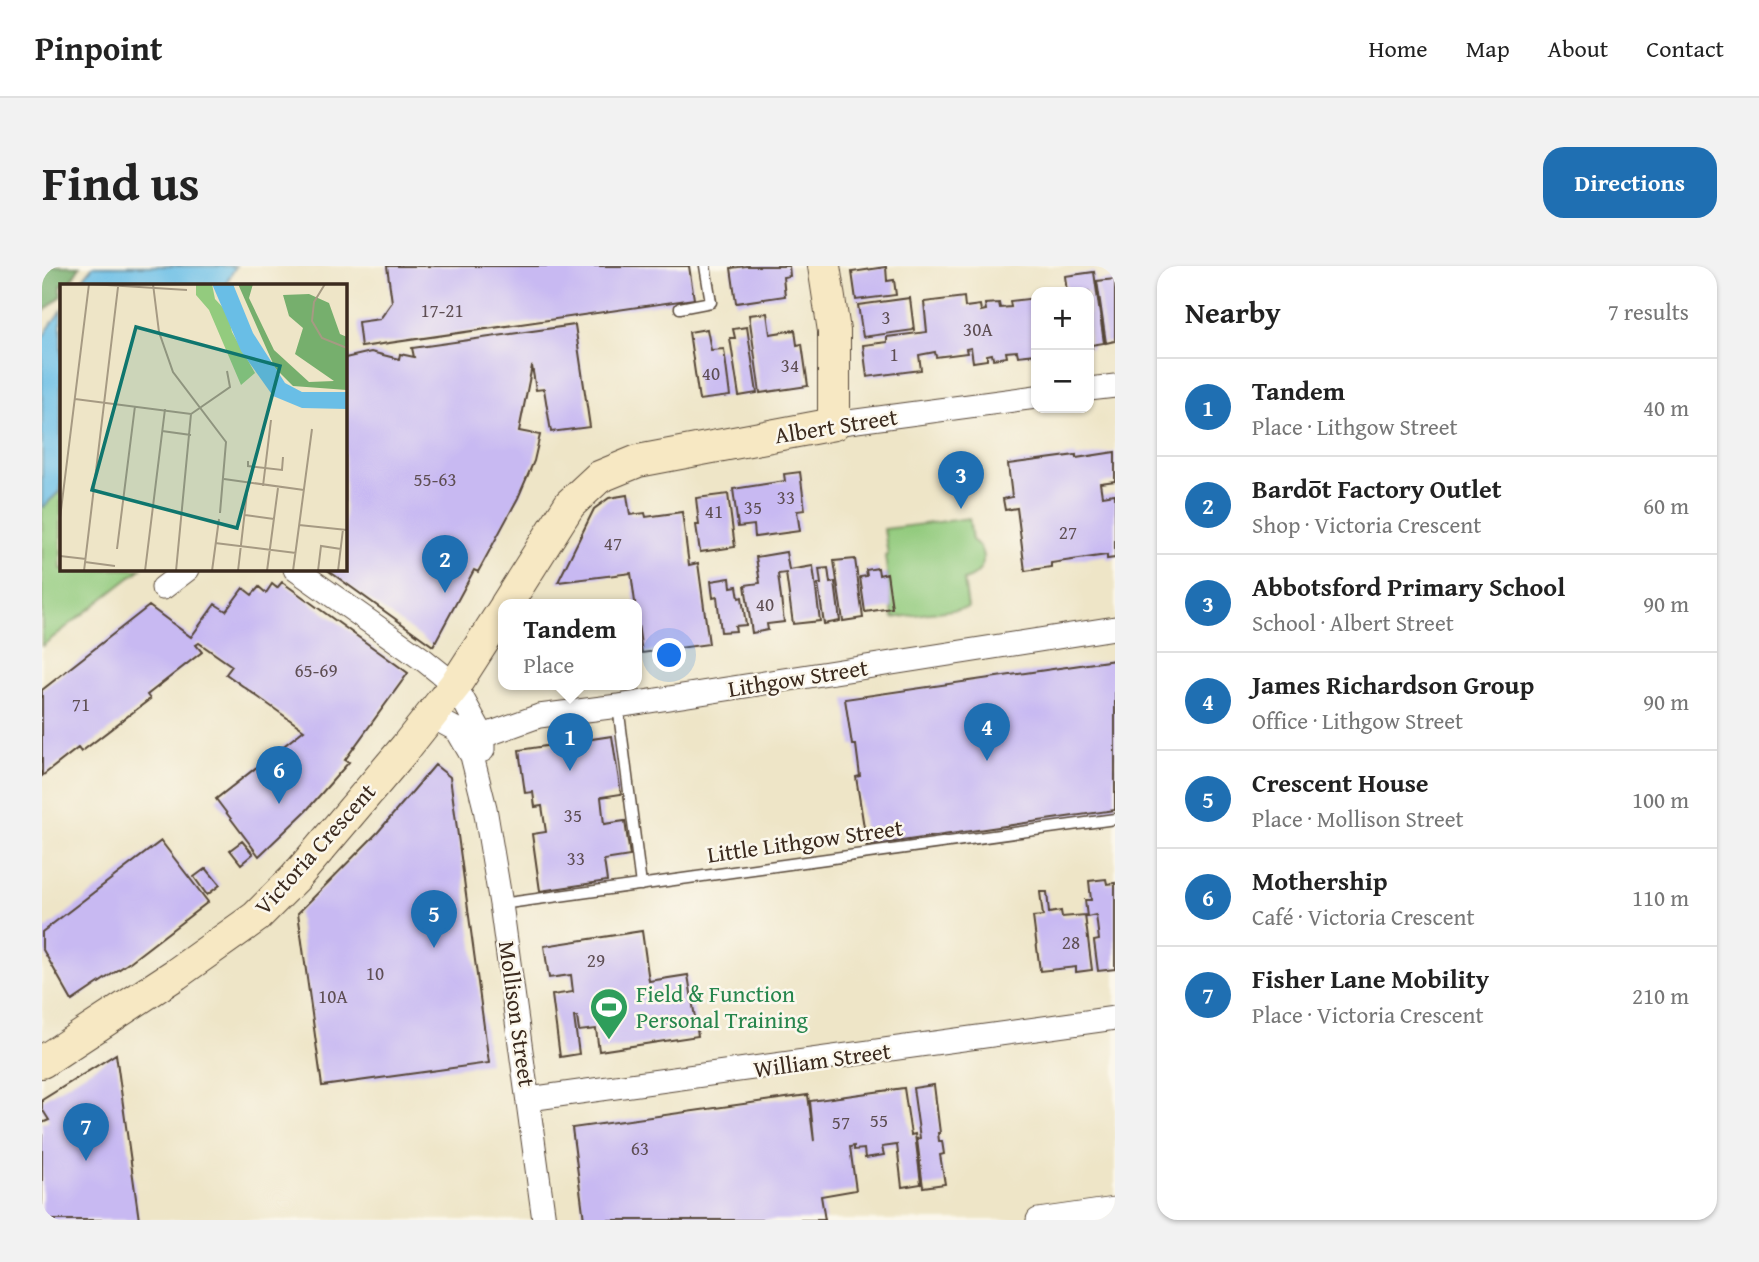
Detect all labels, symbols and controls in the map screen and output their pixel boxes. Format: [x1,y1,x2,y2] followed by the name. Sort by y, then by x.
[35,24,162,72] text: Pinpoint
[1369,31,1428,66] text: Home
[1466,31,1510,66] text: Map
[1548,31,1608,66] text: About
[1646,31,1724,66] text: Contact
[42,146,200,218] text: Find us
[1543,147,1717,218] button: Directions
[60,284,346,570] inset map
[1031,287,1094,413] map controls
[1031,287,1094,350] button: +
[1185,290,1281,334] text: Nearby
[1608,295,1689,328] text: 7 results
[420,296,464,324] house number: 17-21
[881,303,891,331] house number: 3
[963,315,993,343] house number: 30A
[889,340,899,368] house number: 1
[1031,350,1094,413] button: −
[781,351,799,379] house number: 34
[702,359,720,387] house number: 40
[1252,371,1345,410] text: Tandem
[1202,391,1214,424] text: 1
[1643,391,1689,424] text: 40 m
[772,400,900,451] street label: Albert Street
[1252,410,1458,443] text: Place · Lithgow Street
[938,451,984,509] pin: 3
[413,465,457,493] house number: 55-63
[1252,469,1502,508] text: Bardōt Factory Outlet
[777,483,795,511] house number: 33
[1202,489,1214,522] text: 2
[1643,489,1689,522] text: 60 m
[744,493,762,521] house number: 35
[705,497,723,525] house number: 41
[1252,508,1481,541] text: Shop · Victoria Crescent
[1059,518,1077,546] house number: 27
[604,529,622,557] house number: 47
[422,535,468,593] pin: 2
[1252,567,1565,606] text: Abbotsford Primary School
[1202,587,1214,620] text: 3
[1643,587,1689,620] text: 90 m
[756,590,774,618] house number: 40
[498,599,642,690] popup
[1252,606,1454,639] text: School · Albert Street
[524,609,616,648] text: Tandem
[652,638,686,672] your location
[524,648,574,681] text: Place
[726,650,870,705] street label: Lithgow Street
[294,656,338,684] house number: 65-69
[1252,665,1534,704] text: James Richardson Group
[1202,685,1214,718] text: 4
[1643,685,1689,718] text: 90 m
[72,690,90,718] house number: 71
[964,703,1010,761] pin: 4
[1252,704,1463,737] text: Office · Lithgow Street
[547,713,593,771] pin: 1
[256,746,302,804] pin: 6
[1252,763,1429,802] text: Crescent House
[246,776,383,922] street label: Victoria Crescent
[1202,783,1214,816] text: 5
[1632,783,1689,816] text: 100 m
[564,801,582,829] house number: 35
[1252,802,1464,835] text: Place · Mollison Street
[705,810,905,871] street label: Little Lithgow Street
[567,844,585,872] house number: 33
[1252,861,1388,900] text: Mothership
[1202,881,1214,914] text: 6
[1632,881,1689,914] text: 110 m
[411,890,457,948] pin: 5
[1252,900,1475,933] text: Café · Victoria Crescent
[1062,928,1080,956] house number: 28
[491,939,544,1089] street label: Mollison Street
[587,946,605,974] house number: 29
[366,959,384,987] house number: 10
[1252,959,1489,998] text: Fisher Lane Mobility
[636,977,809,1036] place label: Field & Function Personal Training
[1202,979,1214,1012] text: 7
[1632,979,1689,1012] text: 210 m
[318,982,348,1010] house number: 10A
[588,986,630,1041] sports icon: Field & Function Personal Training
[1252,998,1484,1031] text: Place · Victoria Crescent
[751,1034,893,1085] street label: William Street
[63,1103,109,1161] pin: 7
[870,1106,888,1134] house number: 55
[832,1108,850,1136] house number: 57
[631,1134,649,1162] house number: 63

